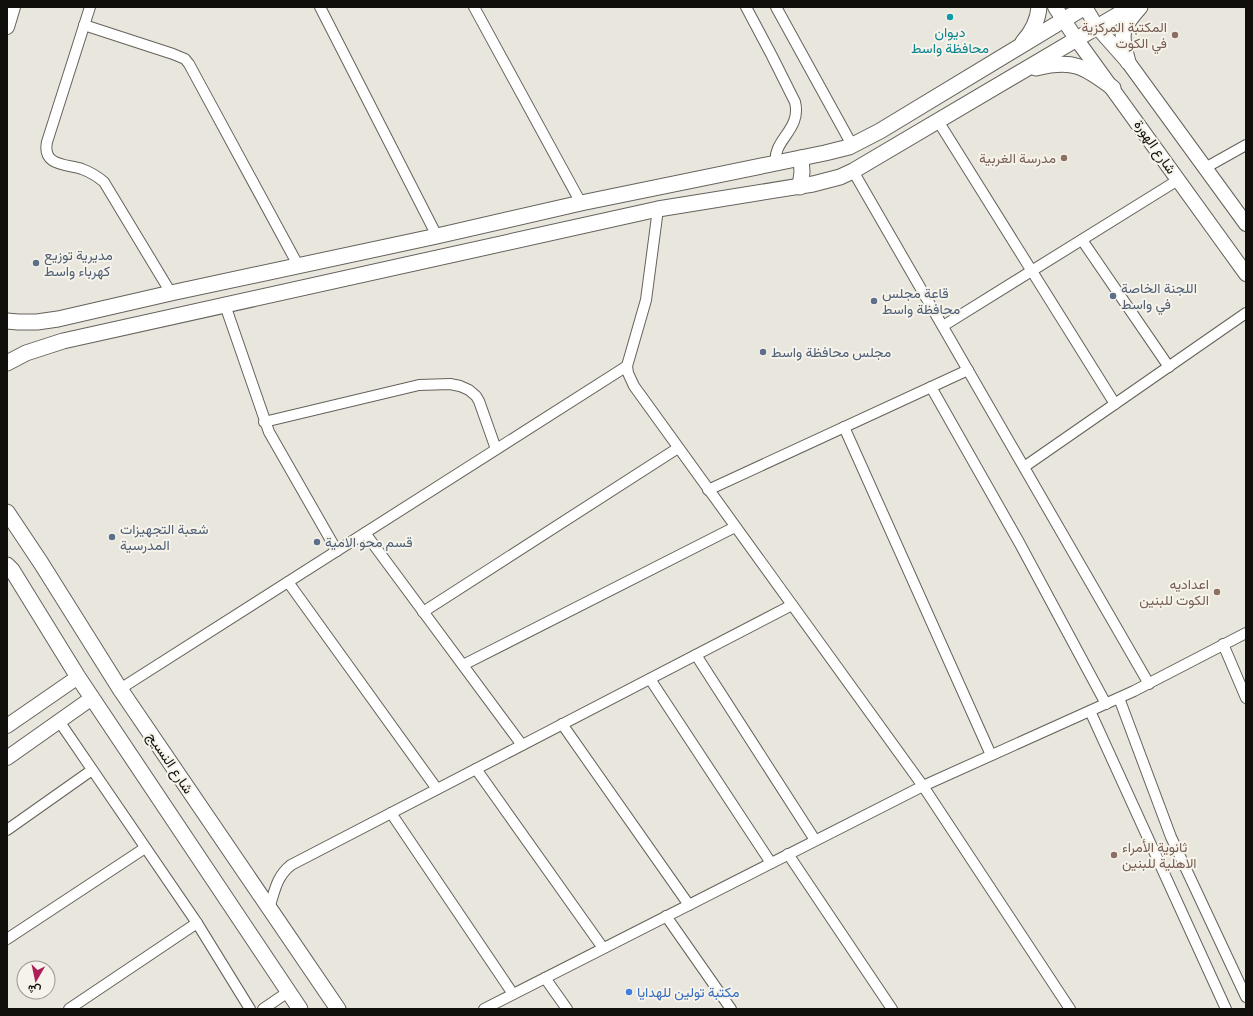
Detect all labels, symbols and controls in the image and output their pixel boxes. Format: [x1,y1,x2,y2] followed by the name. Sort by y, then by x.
[945,12,955,22] marker: ديوان محافظة واسط
[1082,19,1167,55] place label: المكتبة المركزية في الكوت
[911,24,989,57] place label: ديوان محافظة واسط
[1170,30,1180,40] marker: المكتبة المركزية في الكوت
[1129,117,1180,178] street label: شارع الهورة
[979,150,1056,167] place label: مدرسة الغربية
[1059,153,1069,163] marker: مدرسة الغربية
[44,247,113,280] place label: مديرية توزيع كهرباء واسط
[31,258,41,268] marker: مديرية توزيع كهرباء واسط
[1121,280,1197,316] place label: اللجنة الخاصة في واسط
[882,285,960,318] place label: قاعة مجلس محافظة واسط
[1108,291,1118,301] marker: اللجنة الخاصة في واسط
[869,296,879,306] marker: قاعة مجلس محافظة واسط
[771,344,891,361] place label: مجلس محافظة واسط
[758,347,768,357] marker: مجلس محافظة واسط
[120,521,209,554] place label: شعبة التجهيزات المدرسية
[107,532,117,542] marker: شعبة التجهيزات المدرسية
[325,534,413,551] place label: قسم محو الامية
[312,537,322,547] marker: قسم محو الامية
[1139,576,1209,609] place label: اعداديه الكوت للبنين
[1212,587,1222,597] marker: اعداديه الكوت للبنين
[142,729,197,798] street label: شارع النسيج
[1122,839,1197,872] place label: ثانوية الأمراء الاهلية للبنين
[1109,850,1119,860] marker: ثانوية الأمراء الاهلية للبنين
[16,960,56,1000] north arrow
[27,982,42,997] text: ش
[637,984,739,1001] place label: مكتبة تولين للهدايا
[624,987,634,997] marker: مكتبة تولين للهدايا

